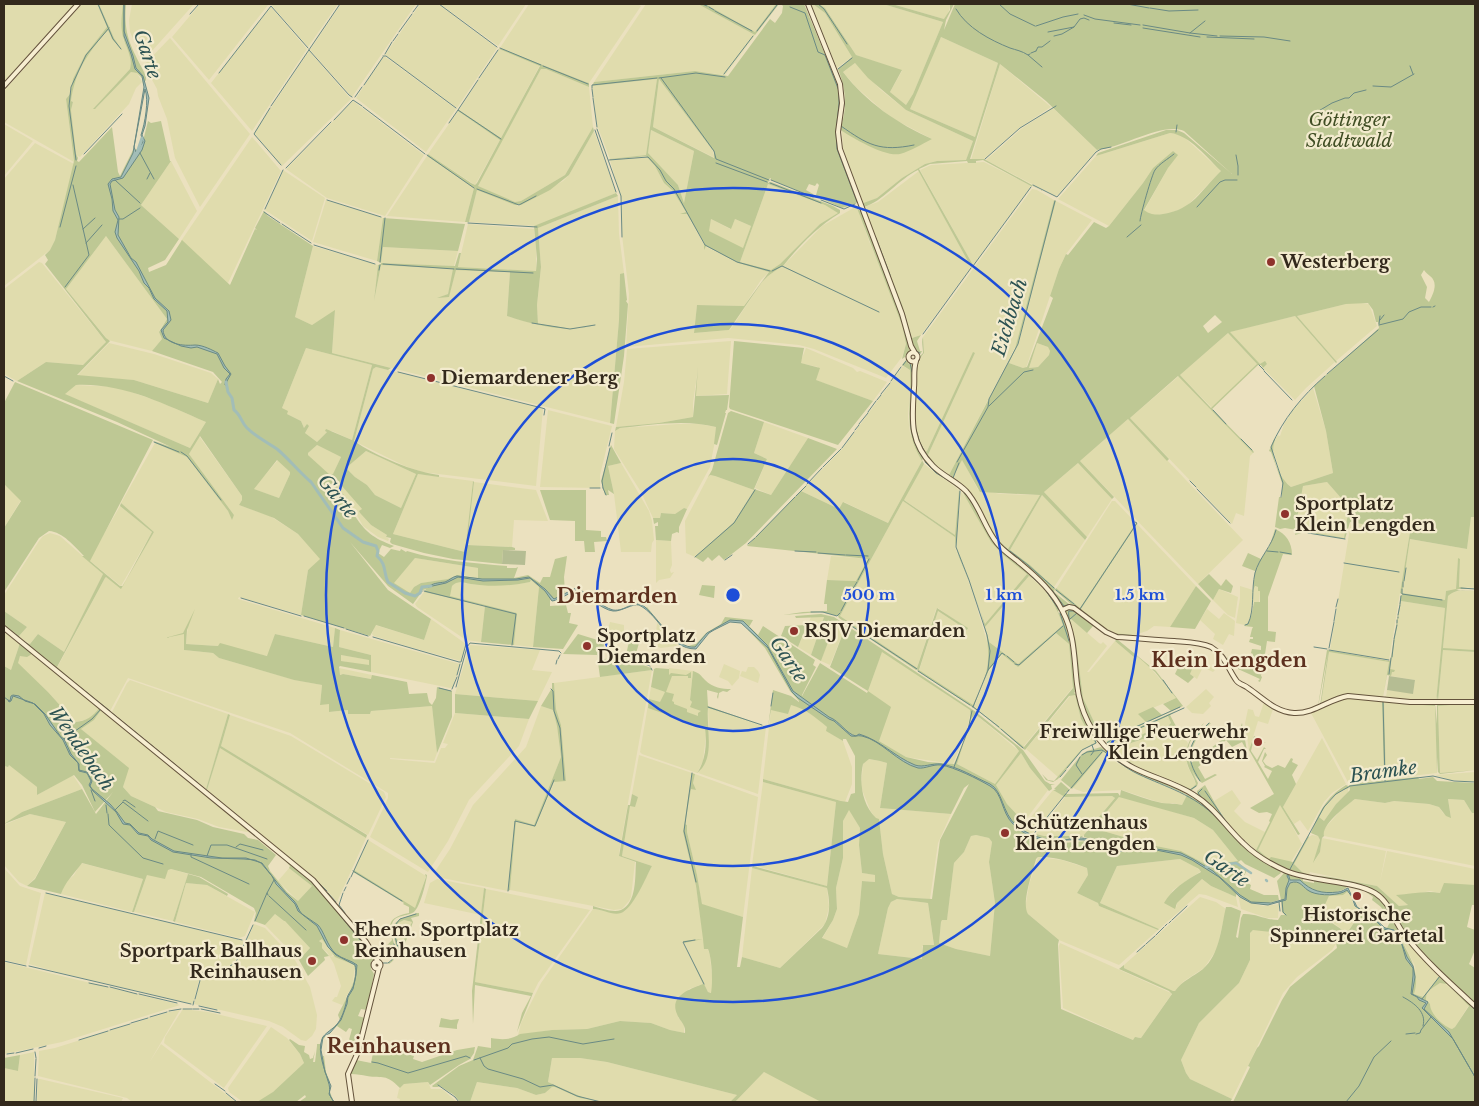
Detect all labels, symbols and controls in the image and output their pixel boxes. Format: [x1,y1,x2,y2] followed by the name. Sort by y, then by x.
[129,27,166,82] water label: Garte
[1306,109,1393,152] park label: Göttinger Stadtwald
[1280,251,1391,273] place label: Westerberg
[1265,256,1277,268] marker: Westerberg
[987,276,1032,360] water label: Eichbach
[441,367,620,389] place label: Diemardener Berg
[425,372,437,384] marker: Diemardener Berg
[313,469,363,523] water label: Garte
[1295,493,1435,536] place label: Sportplatz Klein Lengden
[1279,508,1291,520] marker: Sportplatz Klein Lengden
[557,584,678,608] district label: Diemarden
[843,585,895,604] text: 500 m
[985,585,1023,604] text: 1 km
[1115,585,1165,604] text: 1.5 km
[724,586,742,604] centre of rings
[804,620,965,642] place label: RSJV Diemarden
[597,625,706,668] place label: Sportplatz Diemarden
[788,625,800,637] marker: RSJV Diemarden
[765,632,812,687] water label: Garte
[581,640,593,652] marker: Sportplatz Diemarden
[1151,648,1307,672] district label: Klein Lengden
[44,701,119,795] water label: Wendebach
[1039,721,1248,764] place label: Freiwillige Feuerwehr Klein Lengden
[1252,736,1264,748] marker: Freiwillige Feuerwehr Klein Lengden
[1347,755,1419,788] water label: Bramke
[1015,812,1155,855] place label: Schützenhaus Klein Lengden
[999,827,1011,839] marker: Schützenhaus Klein Lengden
[1199,844,1254,893] water label: Garte
[1351,890,1363,902] marker: Historische Spinnerei Gartetal
[1270,904,1445,947] place label: Historische Spinnerei Gartetal
[354,919,519,962] place label: Ehem. Sportplatz Reinhausen
[338,934,350,946] marker: Ehem. Sportplatz Reinhausen
[120,940,302,983] place label: Sportpark Ballhaus Reinhausen
[306,955,318,967] marker: Sportpark Ballhaus Reinhausen
[326,1034,452,1058] district label: Reinhausen

